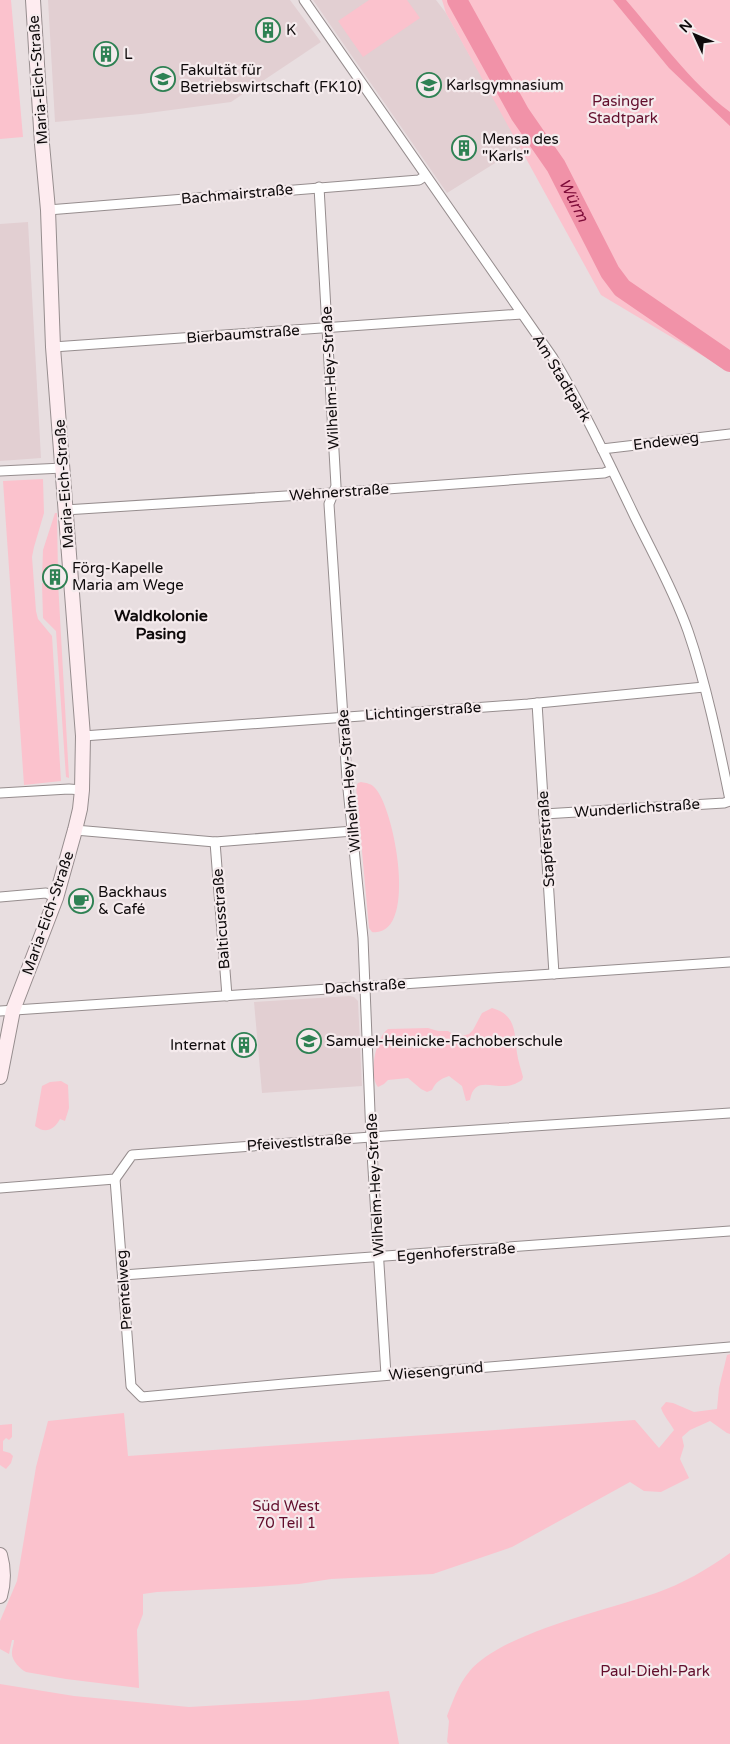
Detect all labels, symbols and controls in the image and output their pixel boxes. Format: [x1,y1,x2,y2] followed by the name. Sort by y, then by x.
[670,10,720,60] north arrow
[24,15,52,145] street label: Maria-Eich-Straße
[676,16,696,36] text: N
[255,17,281,43] building icon: K
[286,21,296,39] place label: K
[93,41,119,67] building icon: L
[124,45,133,63] place label: L
[180,61,362,96] place label: Fakultät für Betriebswirtschaft (FK10)
[150,66,176,92] school or university icon: Fakultät für Betriebswirtschaft (FK10)
[416,72,442,98] school or university icon: Karlsgymnasium
[446,76,564,94] place label: Karlsgymnasium
[588,92,658,127] park label: Pasinger Stadtpark
[482,130,559,165] place label: Mensa des "Karls"
[451,135,477,161] building icon: Mensa des "Karls"
[554,175,593,226] water label: Würm
[180,180,294,208] street label: Bachmairstraße
[317,306,343,450] street label: Wilhelm-Hey-Straße
[186,321,300,347] street label: Bierbaumstraße
[529,331,595,425] street label: Am Stadtpark
[50,419,78,549] street label: Maria-Eich-Straße
[632,428,700,454] street label: Endeweg
[288,480,390,504] street label: Wehnerstraße
[72,559,184,594] place label: Förg-Kapelle Maria am Wege
[42,564,68,590] building icon: Förg-Kapelle Maria am Wege
[114,606,208,644] district label: Waldkolonie Pasing
[364,698,482,724] street label: Lichtingerstraße
[334,709,364,853] street label: Wilhelm-Hey-Straße
[534,790,558,888] street label: Stapferstraße
[574,795,700,821] street label: Wunderlichstraße
[18,849,78,977] street label: Maria-Eich-Straße
[208,868,234,970] street label: Balticusstraße
[98,883,167,918] place label: Backhaus & Café
[68,888,94,914] cafe icon: Backhaus & Café
[324,974,406,998] street label: Dachstraße
[296,1028,322,1054] school or university icon: Samuel-Heinicke-Fachoberschule
[231,1032,257,1058] building icon: Internat
[326,1032,563,1050] place label: Samuel-Heinicke-Fachoberschule
[170,1036,226,1054] place label: Internat
[362,1113,388,1257] street label: Wilhelm-Hey-Straße
[246,1129,352,1155] street label: Pfeivestlstraße
[396,1239,516,1265] street label: Egenhoferstraße
[112,1249,136,1331] street label: Prentelweg
[388,1358,484,1384] street label: Wiesengrund
[252,1497,320,1532] park label: Süd West 70 Teil 1
[600,1662,710,1680] park label: Paul-Diehl-Park

